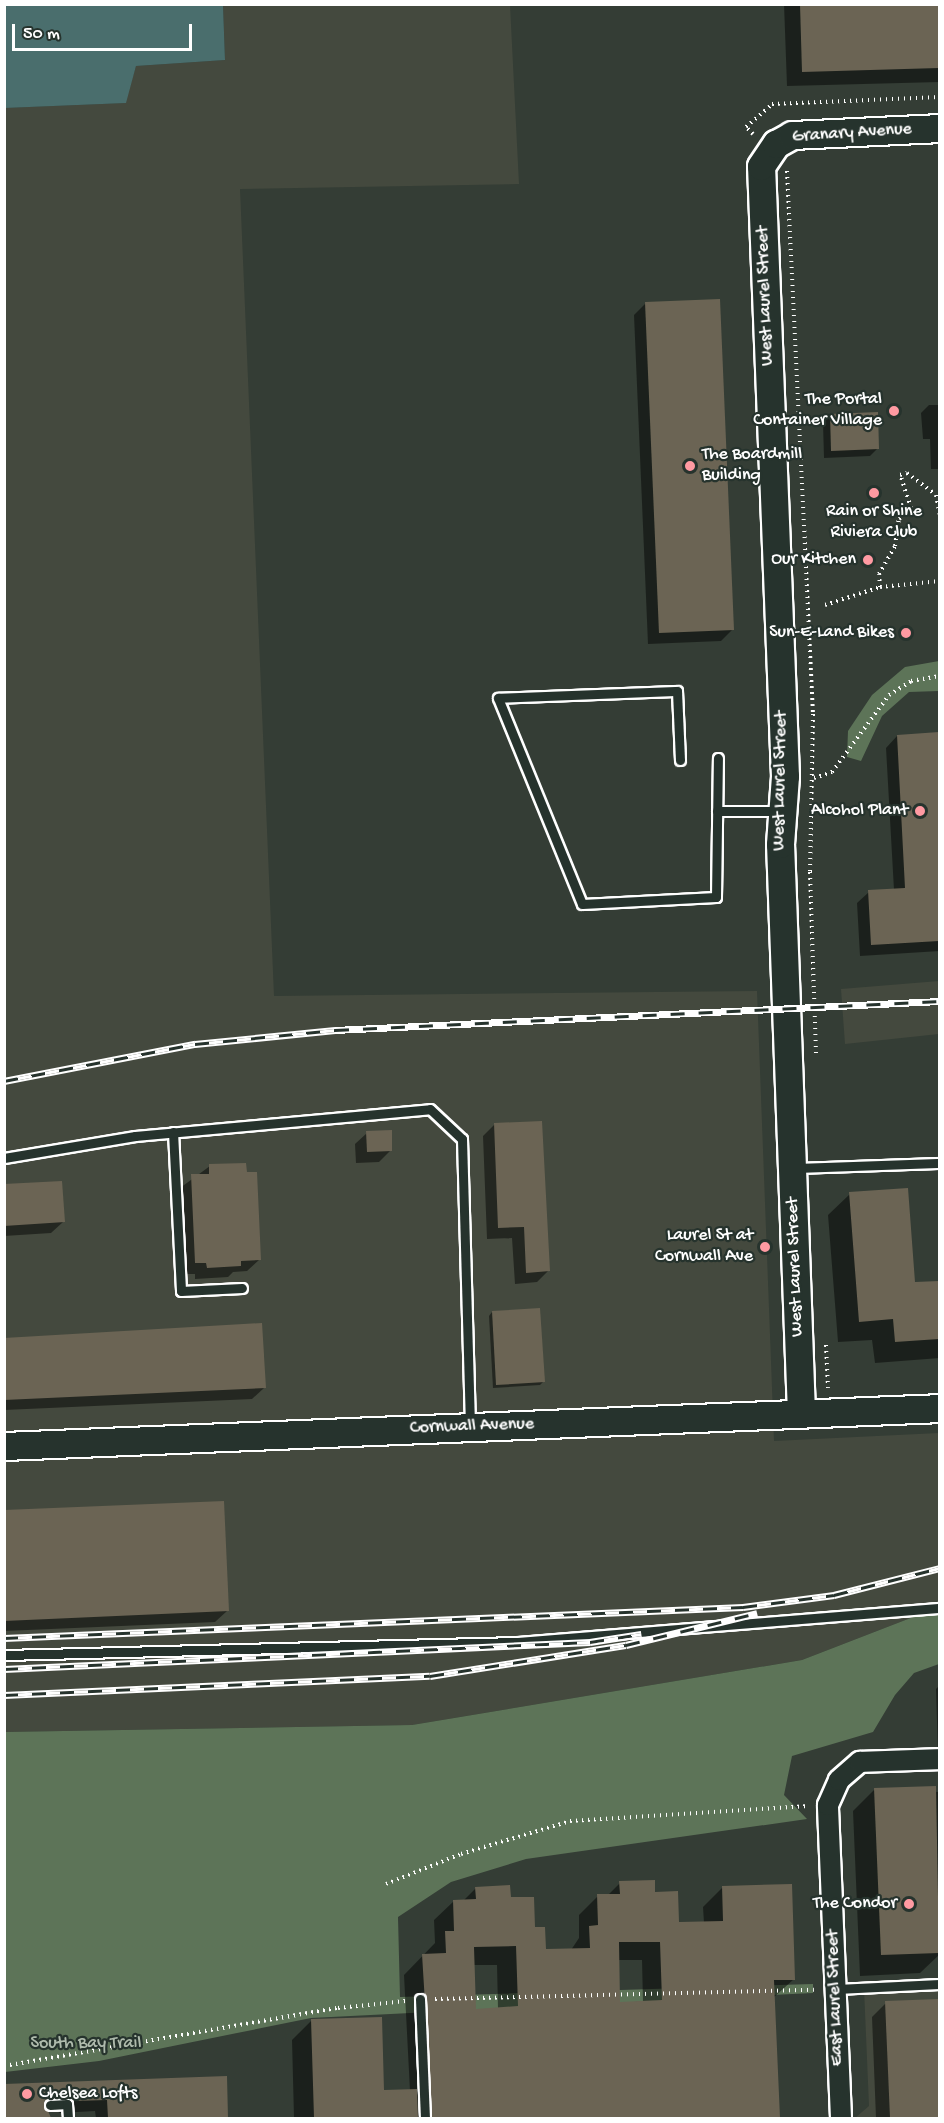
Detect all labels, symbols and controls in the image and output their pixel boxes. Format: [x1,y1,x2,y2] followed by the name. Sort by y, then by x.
[15,12,195,50] scale bar
[23,24,60,45] text: 50 m
[791,119,913,149] street label: Granary Avenue
[753,226,779,366] street label: West Laurel Street
[753,390,882,432] place label: The Portal Container Village
[887,404,901,418] marker: The Portal Container Village
[702,445,802,488] place label: The Boardmill Building
[683,459,697,473] marker: The Boardmill Building
[867,486,881,500] marker: Rain or Shine Riviera Club
[826,502,922,544] place label: Rain or Shine Riviera Club
[771,549,856,571] place label: Our Kitchen
[861,553,875,567] marker: Our Kitchen
[769,622,894,644] place label: Sun-E-Land Bikes
[899,626,913,640] marker: Sun-E-Land Bikes
[769,711,793,851] street label: West Laurel Street
[811,800,908,822] place label: Alcohol Plant
[913,804,927,818] marker: Alcohol Plant
[783,1197,809,1337] street label: West Laurel Street
[655,1226,753,1268] place label: Laurel St at Cornwall Ave
[758,1240,772,1254] marker: Laurel St at Cornwall Ave
[410,1414,534,1440] street label: Cornwall Avenue
[813,1893,897,1915] place label: The Condor
[902,1897,916,1911] marker: The Condor
[823,1929,849,2067] street label: East Laurel Street
[31,2033,141,2055] park label: South Bay Trail
[39,2083,137,2105] place label: Chelsea Lofts
[20,2087,34,2101] marker: Chelsea Lofts

